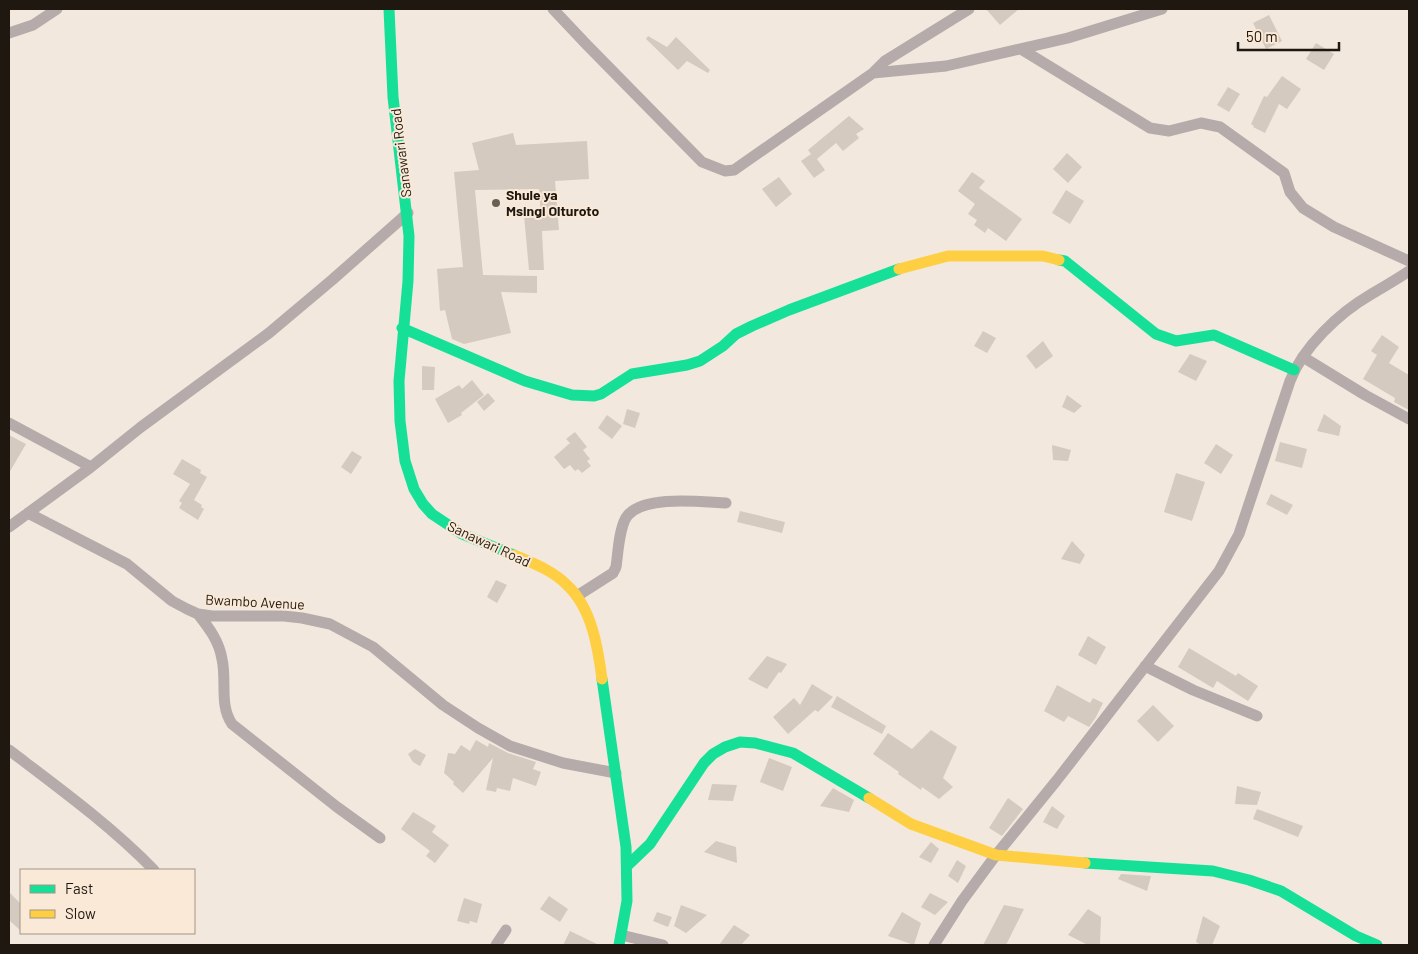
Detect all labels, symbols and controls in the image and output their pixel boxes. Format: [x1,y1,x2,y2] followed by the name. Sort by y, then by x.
[1238,20,1339,52] scale bar
[1246,27,1278,45] text: 50 m
[387,108,414,198] street label: Sanawari Road
[506,186,599,219] place label: Shule ya Msingi Olturoto
[490,197,502,209] marker: Shule ya Msingi Olturoto
[445,517,533,570] street label: Sanawari Road
[205,590,305,613] street label: Bwambo Avenue
[20,869,195,934] legend
[65,879,93,897] text: Fast
[65,904,96,922] text: Slow

